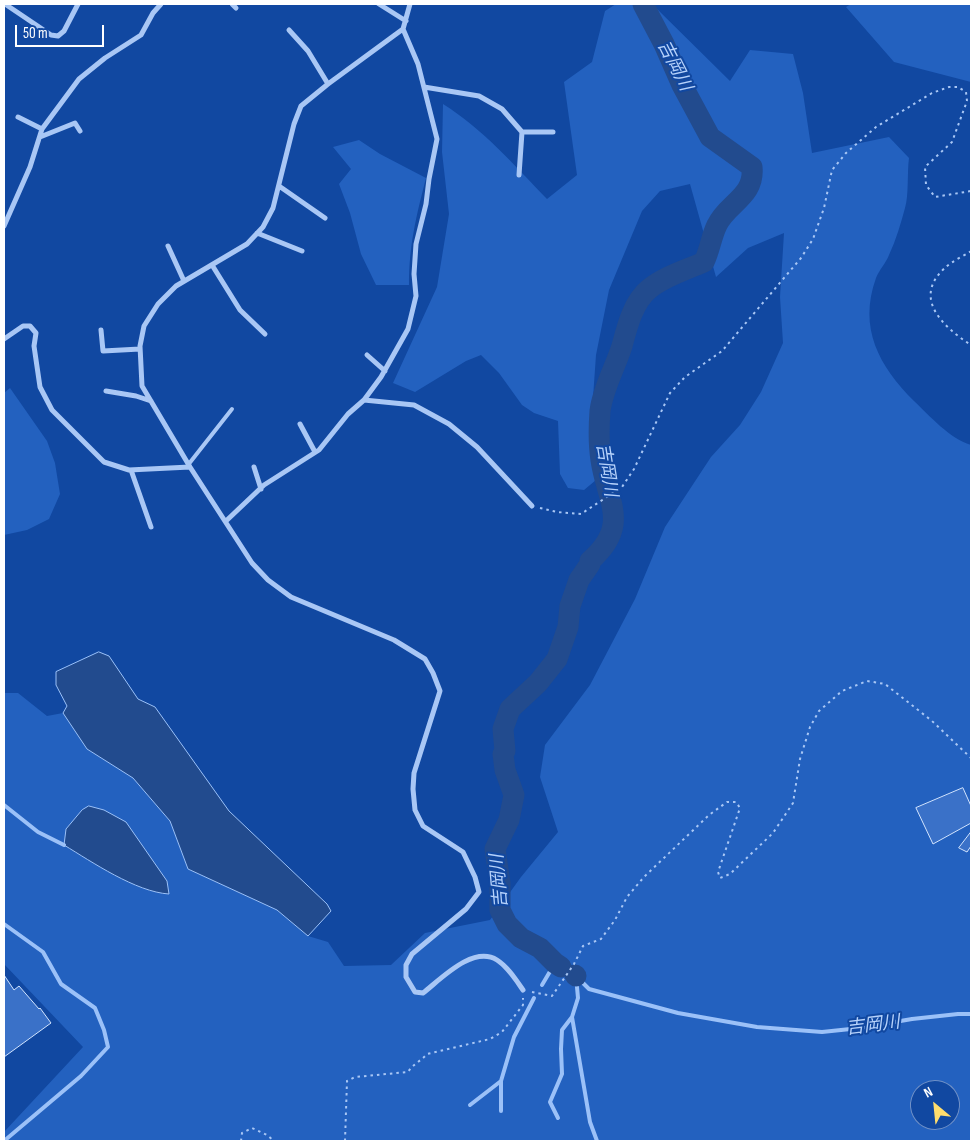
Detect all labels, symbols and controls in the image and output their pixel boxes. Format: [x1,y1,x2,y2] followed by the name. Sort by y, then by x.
[18,15,106,47] scale bar
[23,24,48,43] text: 50 m
[652,37,696,95] water label: 吉岡川
[591,442,621,498] water label: 吉岡川
[487,853,513,909] water label: 吉岡川
[845,1012,901,1040] water label: 吉岡川
[910,1080,960,1130] north arrow
[921,1083,935,1101] text: N

